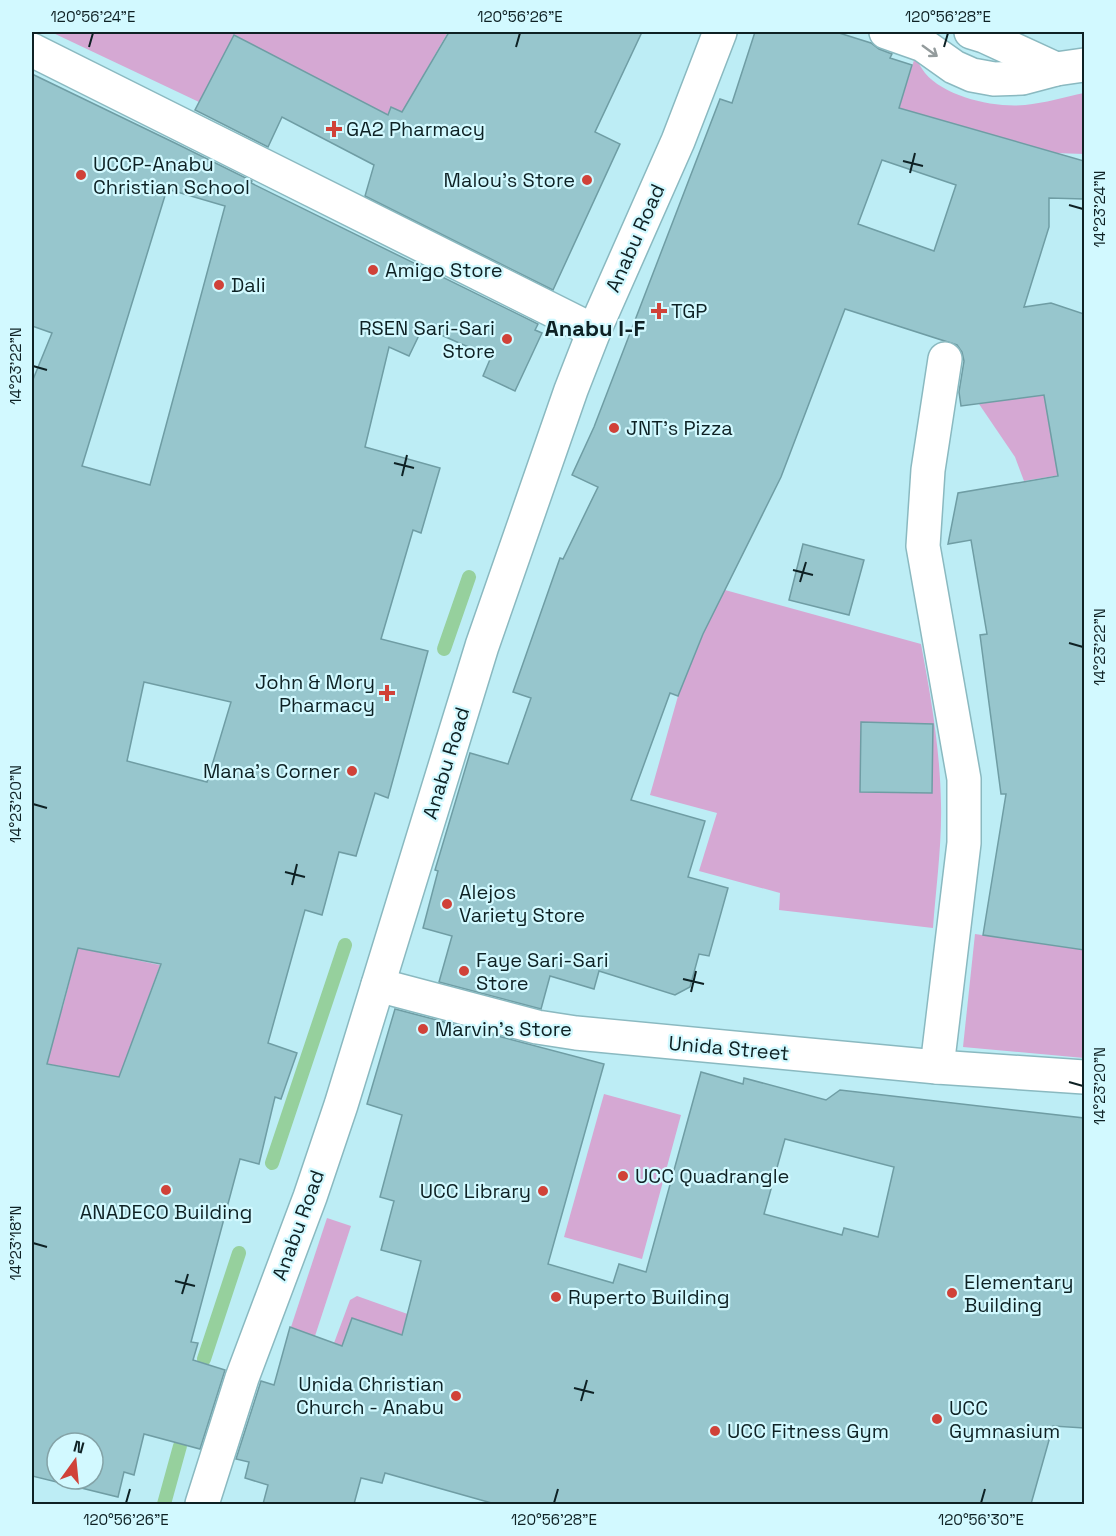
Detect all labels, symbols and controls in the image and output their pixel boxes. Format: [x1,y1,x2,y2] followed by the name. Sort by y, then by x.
[51,7,135,26] text: 120°56'24"E
[477,7,563,26] text: 120°56'26"E
[905,7,991,26] text: 120°56'28"E
[922,45,938,57] one-way arrow
[346,116,485,142] place label: GA2 Pharmacy
[327,122,341,136] marker: GA2 Pharmacy
[93,151,250,200] place label: UCCP-Anabu Christian School
[444,167,575,193] place label: Malou's Store
[74,168,88,182] marker: UCCP-Anabu Christian School
[1090,171,1109,247] text: 14°23'24"N
[580,173,594,187] marker: Malou's Store
[600,180,670,296] street label: Anabu Road
[385,257,503,283] place label: Amigo Store
[366,263,380,277] marker: Amigo Store
[231,272,266,298] place label: Dali
[212,278,226,292] marker: Dali
[671,298,707,324] place label: TGP
[652,304,666,318] marker: TGP
[545,314,645,342] district label: Anabu I-F
[359,315,495,364] place label: RSEN Sari-Sari Store
[6,327,25,405] text: 14°23'22"N
[500,332,514,346] marker: RSEN Sari-Sari Store
[626,415,733,441] place label: JNT's Pizza
[607,421,621,435] marker: JNT's Pizza
[1090,608,1109,686] text: 14°23'22"N
[255,669,375,718] place label: John & Mory Pharmacy
[380,686,394,700] marker: John & Mory Pharmacy
[417,704,475,822] street label: Anabu Road
[203,758,340,784] place label: Mana's Corner
[345,764,359,778] marker: Mana's Corner
[6,765,25,843] text: 14°23'20"N
[459,879,585,928] place label: Alejos Variety Store
[440,897,454,911] marker: Alejos Variety Store
[476,947,609,996] place label: Faye Sari-Sari Store
[457,964,471,978] marker: Faye Sari-Sari Store
[435,1016,572,1042] place label: Marvin's Store
[416,1022,430,1036] marker: Marvin's Store
[668,1030,790,1066] street label: Unida Street
[1090,1047,1109,1125] text: 14°23'20"N
[635,1163,789,1189] place label: UCC Quadrangle
[266,1166,330,1284] street label: Anabu Road
[616,1169,630,1183] marker: UCC Quadrangle
[420,1178,531,1204] place label: UCC Library
[159,1183,173,1197] marker: ANADECO Building
[536,1184,550,1198] marker: UCC Library
[80,1199,252,1225] place label: ANADECO Building
[6,1205,25,1281] text: 14°23'18"N
[964,1269,1073,1318] place label: Elementary Building
[568,1284,730,1310] place label: Ruperto Building
[945,1286,959,1300] marker: Elementary Building
[549,1290,563,1304] marker: Ruperto Building
[296,1371,444,1420] place label: Unida Christian Church - Anabu
[449,1389,463,1403] marker: Unida Christian Church - Anabu
[949,1395,1060,1444] place label: UCC Gymnasium
[930,1412,944,1426] marker: UCC Gymnasium
[727,1418,889,1444] place label: UCC Fitness Gym
[708,1424,722,1438] marker: UCC Fitness Gym
[45,1431,105,1491] north arrow
[71,1435,87,1459] text: N
[83,1510,169,1529] text: 120°56'26"E
[511,1510,597,1529] text: 120°56'28"E
[938,1510,1024,1529] text: 120°56'30"E

